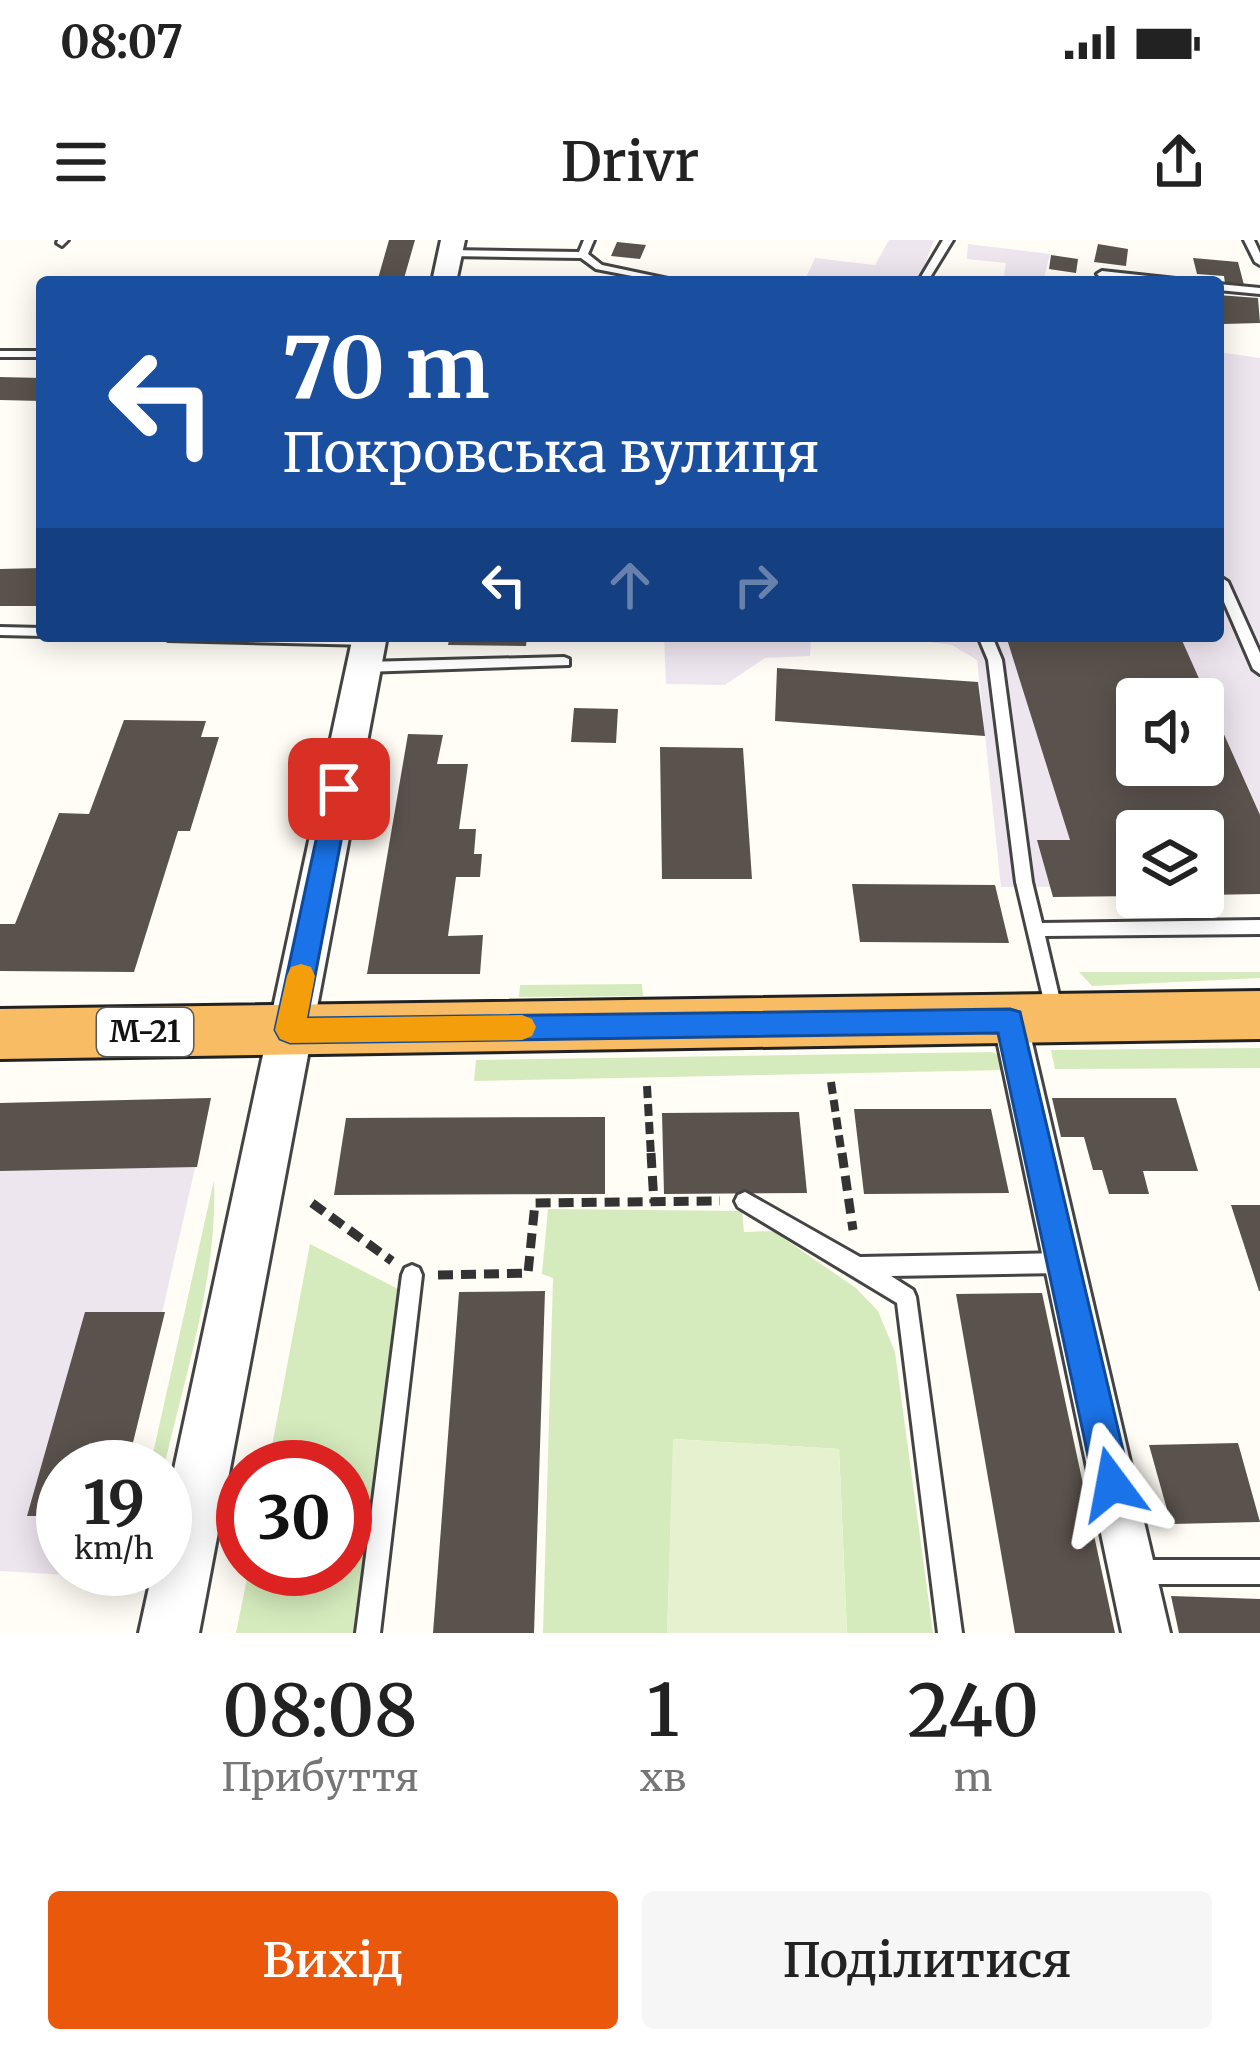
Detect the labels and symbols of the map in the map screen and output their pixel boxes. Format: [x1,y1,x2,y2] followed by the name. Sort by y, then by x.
[288,738,390,840] pin
[97,1008,193,1056] road number: М-21
[1049,1421,1175,1547] position arrow
[216,1440,372,1596] speed limit sign: 30

